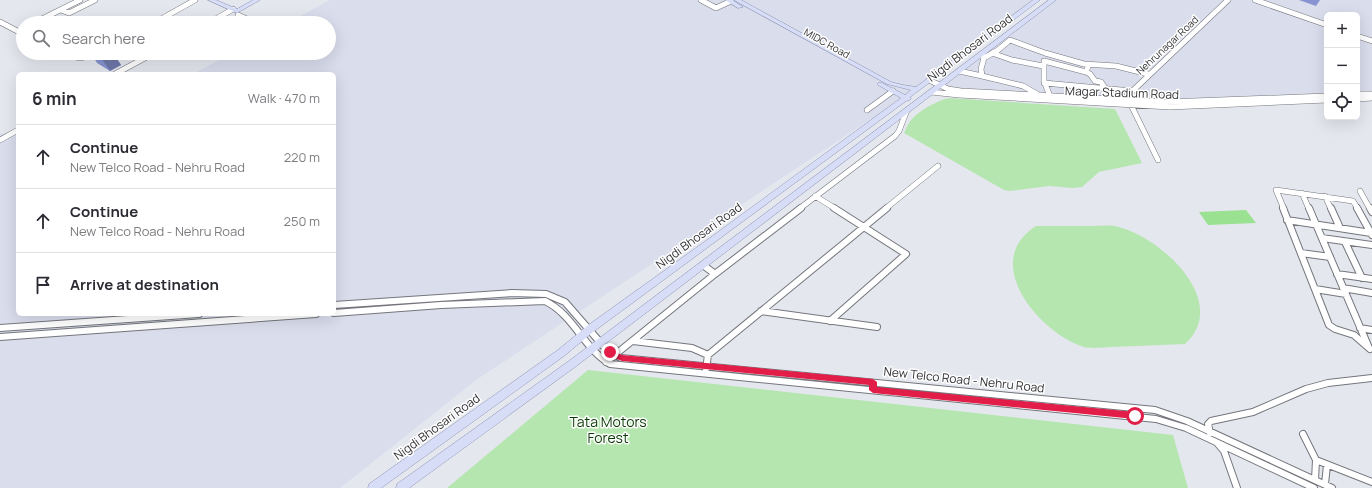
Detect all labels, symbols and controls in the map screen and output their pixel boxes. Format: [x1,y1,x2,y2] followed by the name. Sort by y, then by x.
[923,10,1016,85] street label: Nigdi Bhosari Road
[1133,12,1201,78] street label: Nehrunagar Road
[1324,12,1360,120] map controls
[1324,12,1360,48] button: +
[16,16,336,60] search box
[802,25,852,61] street label: MIDC Road
[30,27,52,49] icon: search
[62,28,145,49] text: Search here
[1324,48,1360,84] button: −
[1065,82,1179,103] street label: Magar Stadium Road
[1324,84,1360,120] button: locate
[32,87,77,110] text: 6 min
[248,89,320,107] text: Walk · 470 m
[70,137,138,158] text: Continue
[32,146,54,168] icon: ahead
[284,148,320,166] text: 220 m
[70,158,245,176] text: New Telco Road - Nehru Road
[652,198,745,273] street label: Nigdi Bhosari Road
[70,201,138,222] text: Continue
[32,210,54,232] icon: ahead
[284,212,320,230] text: 250 m
[70,222,245,240] text: New Telco Road - Nehru Road
[32,274,54,296] icon: arrive
[70,274,219,295] text: Arrive at destination
[601,343,619,361] route end
[883,363,1045,396] street label: New Telco Road - Nehru Road
[390,389,483,464] street label: Nigdi Bhosari Road
[1126,407,1144,425] route start
[569,412,647,447] park label: Tata Motors Forest

